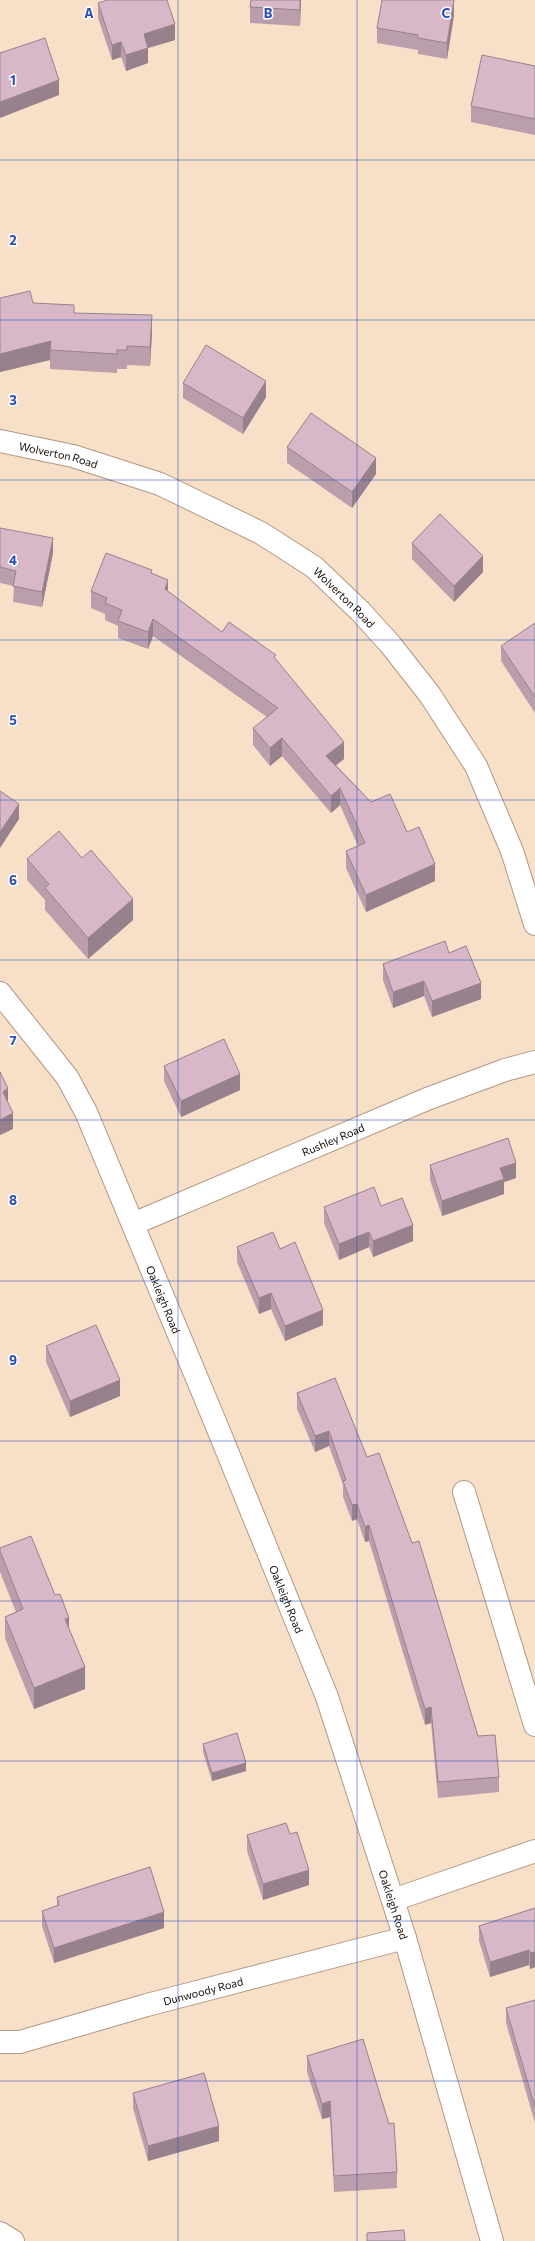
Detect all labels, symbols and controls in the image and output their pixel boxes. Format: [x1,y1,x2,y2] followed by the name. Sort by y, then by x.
[84,5,94,21] text: A
[264,5,273,21] text: B
[442,5,451,21] text: C
[10,72,16,88] text: 1
[9,232,17,248] text: 2
[9,392,17,408] text: 3
[18,439,100,470] street label: Wolverton Road
[9,552,17,568] text: 4
[311,564,378,630] street label: Wolverton Road
[9,712,17,728] text: 5
[9,872,17,888] text: 6
[9,1032,17,1048] text: 7
[299,1120,366,1158] street label: Rushley Road
[9,1192,17,1208] text: 8
[144,1263,184,1335] street label: Oakleigh Road
[9,1352,17,1368] text: 9
[267,1563,307,1635] street label: Oakleigh Road
[377,1868,411,1941] street label: Oakleigh Road
[161,1974,244,2007] street label: Dunwoody Road

